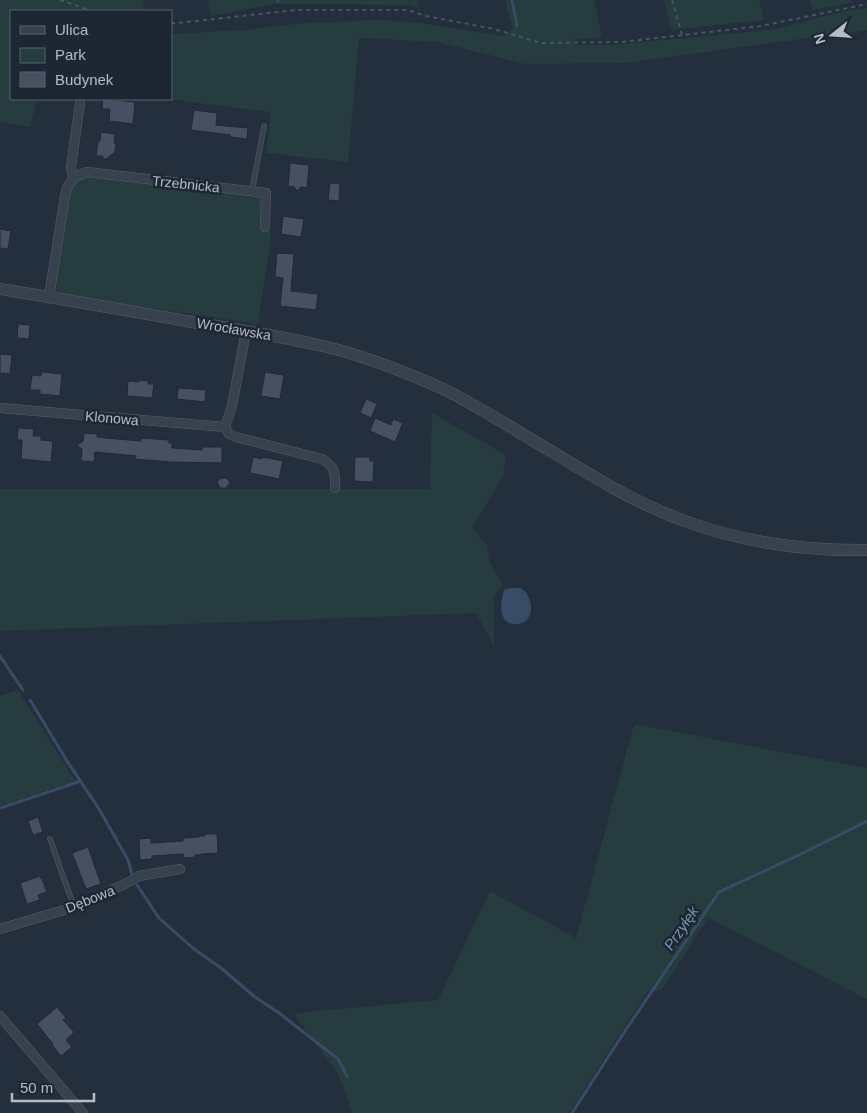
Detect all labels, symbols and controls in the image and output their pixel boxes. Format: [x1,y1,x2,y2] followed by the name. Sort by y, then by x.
[10,10,172,100] legend
[807,10,857,60] north arrow
[55,21,89,38] text: Ulica
[810,32,829,46] text: N
[55,46,86,63] text: Park
[55,71,114,88] text: Budynek
[151,172,221,196] street label: Trzebnicka
[196,315,273,343] street label: Wrocławska
[85,408,140,428] street label: Klonowa
[63,882,117,916] street label: Dębowa
[660,902,703,953] water label: Przyłęk
[12,1070,95,1102] scale bar
[20,1079,53,1096] text: 50 m

